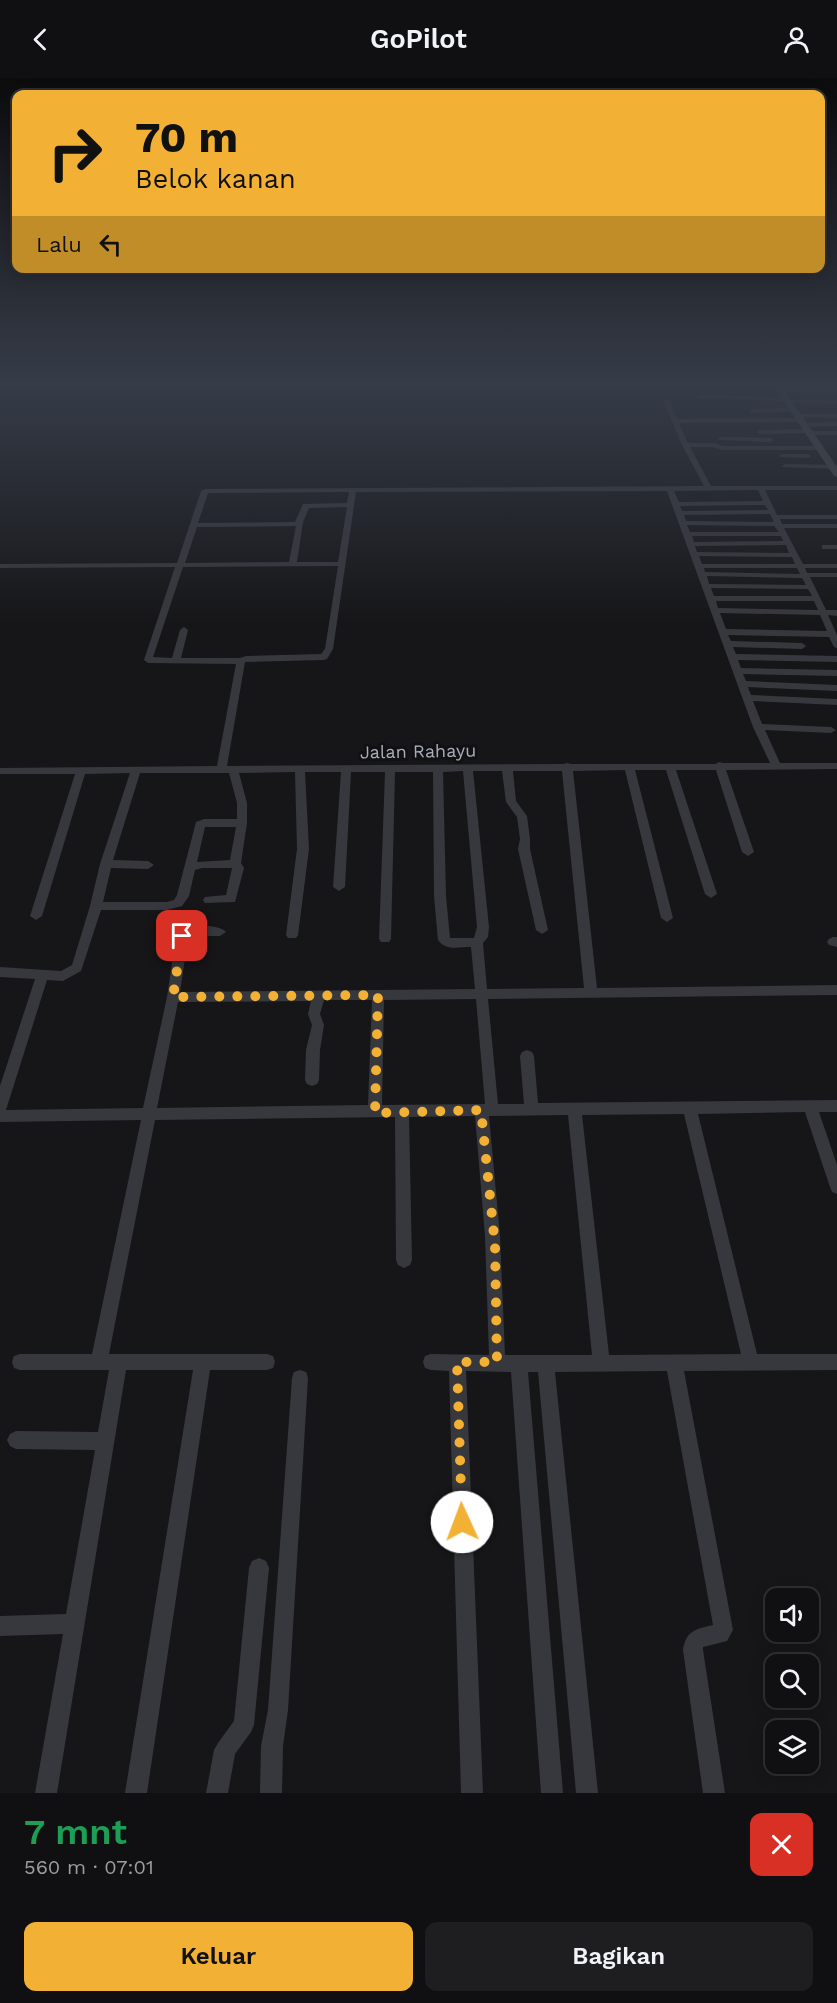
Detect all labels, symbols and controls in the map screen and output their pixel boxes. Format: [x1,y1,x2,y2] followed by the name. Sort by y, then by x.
[24,23,57,56] icon: back
[370,23,467,55] text: GoPilot
[780,23,813,56] icon: person
[135,113,238,162] text: 70 m
[36,114,114,192] icon: right
[135,163,296,195] text: Belok kanan
[94,228,127,261] icon: left
[36,232,82,257] text: Lalu
[360,739,476,763] street label: Jalan Rahayu
[156,910,207,961] pin
[165,919,198,952] icon: arrive
[430,1490,494,1554] position arrow
[765,1588,819,1774] map controls
[765,1588,819,1642] button: sound
[765,1654,819,1708] button: search
[765,1720,819,1774] button: layers
[24,1811,127,1853] text: 7 mnt
[750,1813,813,1876] button: close
[24,1855,154,1879] text: 560 m · 07:01
[24,1922,413,1991] button: Keluar
[425,1922,813,1991] button: Bagikan

